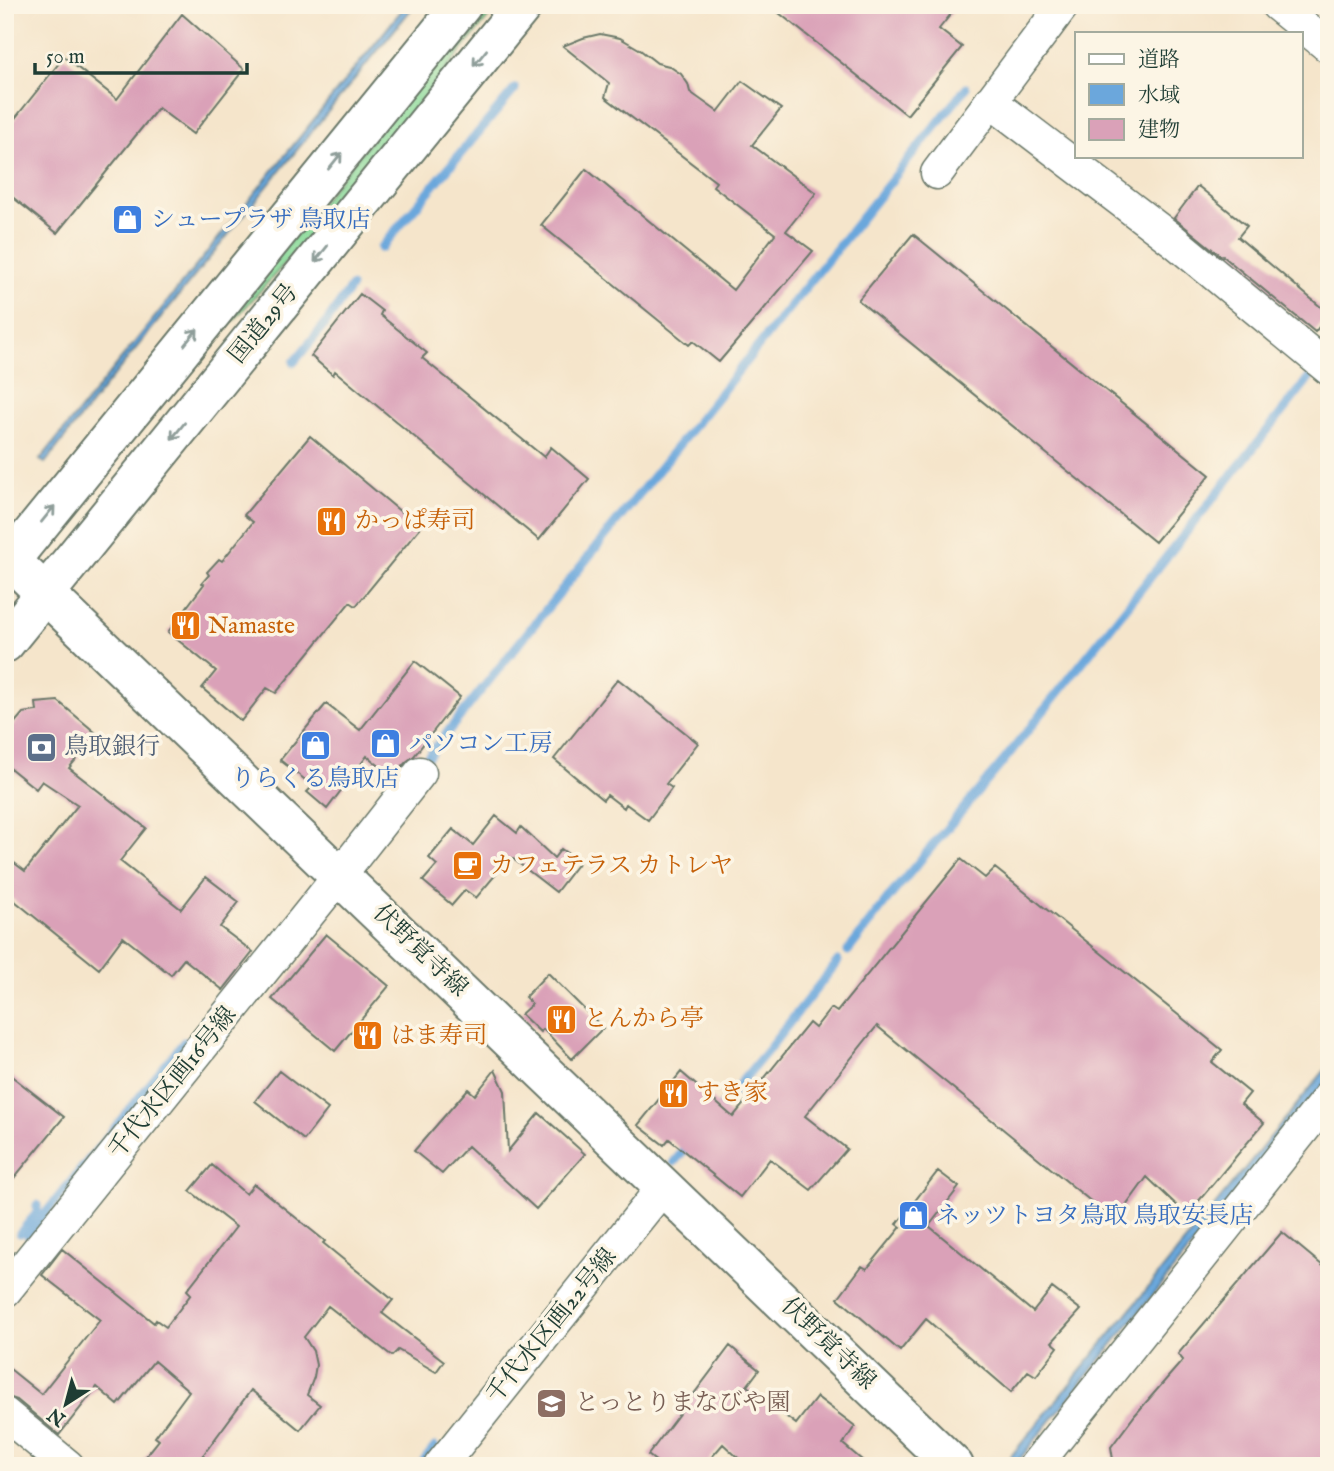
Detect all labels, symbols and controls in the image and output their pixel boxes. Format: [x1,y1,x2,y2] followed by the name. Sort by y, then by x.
[35,32,247,76] scale bar
[1075,32,1302,158] legend
[46,44,85,71] text: 50 m
[1138,47,1180,74] text: 道路
[472,49,488,67] one-way arrow
[1138,83,1180,110] text: 水域
[1138,117,1180,144] text: 建物
[327,152,343,170] one-way arrow
[111,203,145,237] shop icon: シュープラザ 鳥取店
[151,205,371,236] place label: シュープラザ 鳥取店
[313,244,329,262] one-way arrow
[222,278,306,370] street label: 国道29号
[184,329,199,347] one-way arrow
[170,421,185,439] one-way arrow
[315,504,349,538] restaurant icon: かっぱ寿司
[40,506,56,524] one-way arrow
[355,506,475,537] place label: かっぱ寿司
[168,609,202,643] restaurant icon: Namaste
[208,611,295,642] place label: Namaste
[369,727,403,761] shop icon: パソコン工房
[298,728,332,762] shop icon: りらくる鳥取店
[409,729,553,760] place label: パソコン工房
[24,730,58,764] bank icon: 鳥取銀行
[64,732,160,763] place label: 鳥取銀行
[231,764,399,795] place label: りらくる鳥取店
[450,849,484,883] cafe icon: カフェテラス カトレヤ
[490,851,733,882] place label: カフェテラス カトレヤ
[366,898,474,1004] street label: 伏野覚寺線
[102,1001,244,1165] street label: 千代水区画16号線
[544,1002,578,1036] restaurant icon: とんから亭
[584,1004,704,1035] place label: とんから亭
[351,1019,385,1053] restaurant icon: はま寿司
[391,1021,487,1052] place label: はま寿司
[656,1076,690,1110] restaurant icon: すき家
[696,1078,768,1109] place label: すき家
[896,1199,930,1233] shop icon: ネッツトヨタ鳥取 鳥取安長店
[936,1201,1253,1232] place label: ネッツトヨタ鳥取 鳥取安長店
[480,1242,624,1410] street label: 千代水区画22号線
[774,1291,882,1397] street label: 伏野覚寺線
[32,1370,102,1440] north arrow
[535,1386,569,1420] school or university icon: とっとりまなびや園
[575,1388,791,1419] place label: とっとりまなびや園
[43,1401,72,1431] text: N

